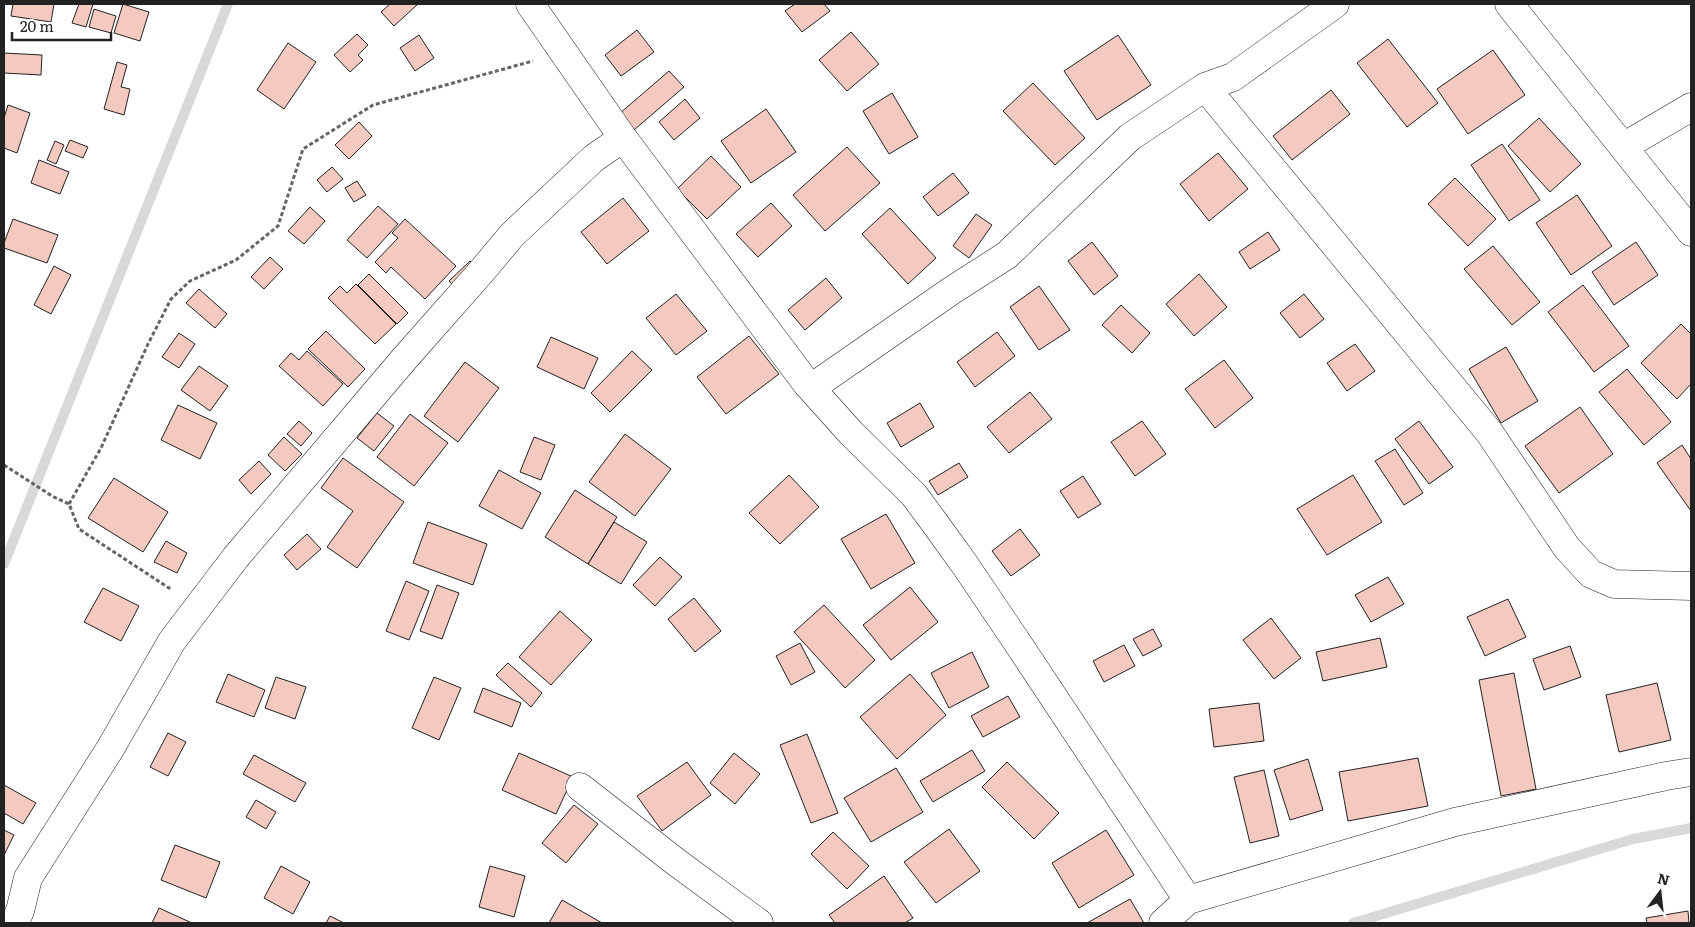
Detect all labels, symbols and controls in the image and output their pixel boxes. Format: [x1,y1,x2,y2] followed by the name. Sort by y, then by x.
[12,10,111,42] scale bar
[20,14,54,37] text: 20 m
[1635,867,1685,917] north arrow
[1655,867,1672,890] text: N

